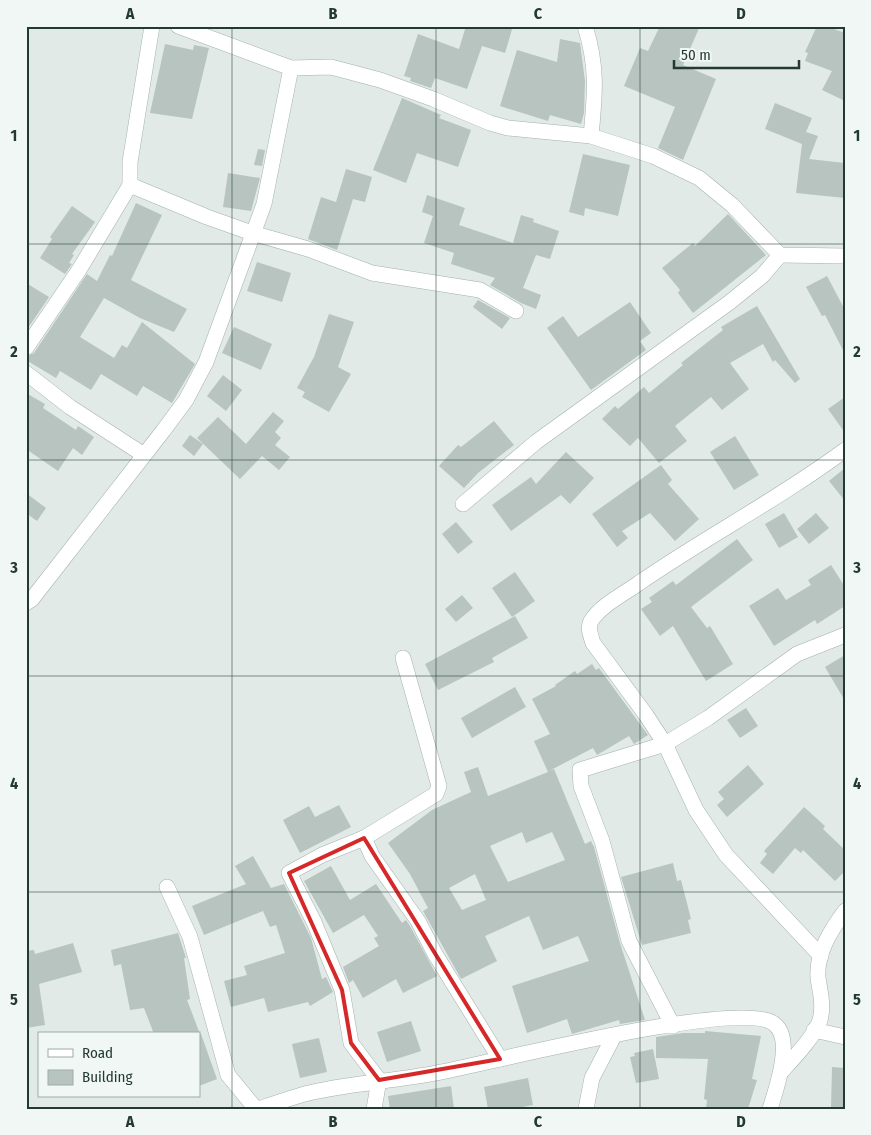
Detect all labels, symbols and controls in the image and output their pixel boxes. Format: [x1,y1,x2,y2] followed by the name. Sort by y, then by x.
[125,4,135,23] text: A
[329,4,338,23] text: B
[534,4,543,23] text: C
[736,4,746,23] text: D
[674,38,798,70] scale bar
[681,46,711,64] text: 50 m
[11,126,17,145] text: 1
[854,126,860,145] text: 1
[9,342,18,361] text: 2
[852,342,861,361] text: 2
[9,558,18,577] text: 3
[852,558,861,577] text: 3
[10,774,18,793] text: 4
[853,774,861,793] text: 4
[10,990,18,1009] text: 5
[853,990,861,1009] text: 5
[38,1032,200,1098] legend
[82,1044,113,1062] text: Road
[82,1068,133,1086] text: Building
[125,1112,135,1131] text: A
[329,1112,338,1131] text: B
[534,1112,543,1131] text: C
[736,1112,746,1131] text: D

